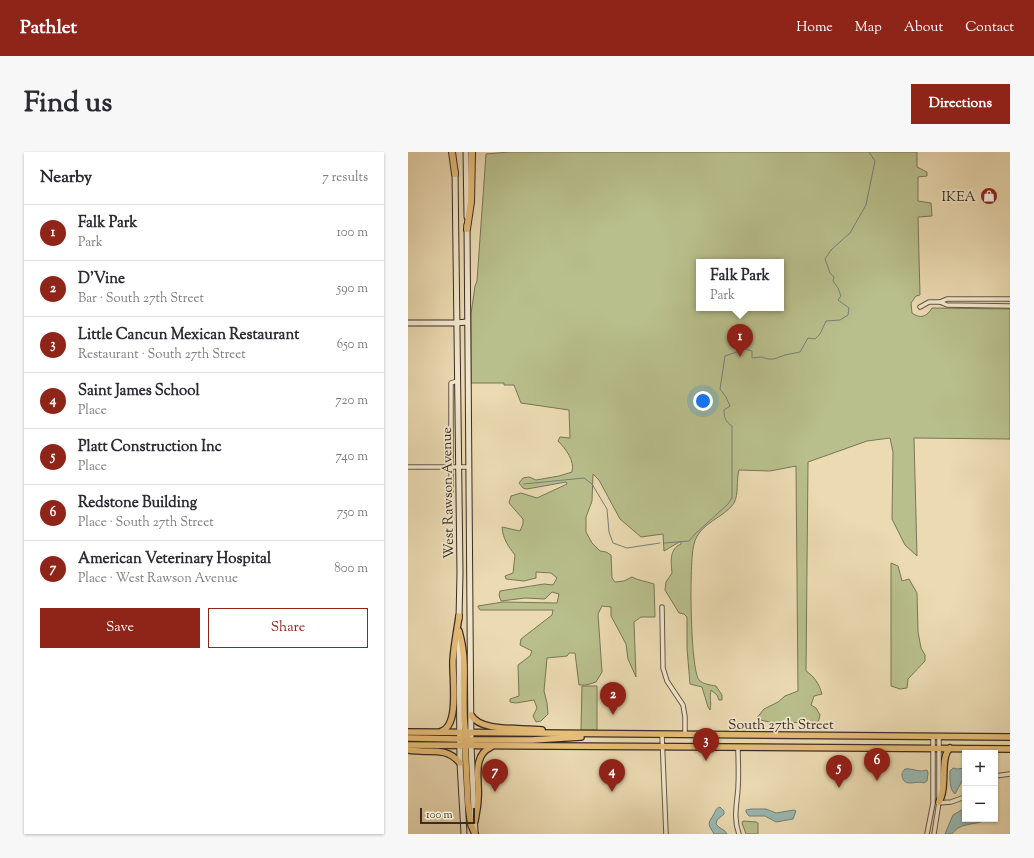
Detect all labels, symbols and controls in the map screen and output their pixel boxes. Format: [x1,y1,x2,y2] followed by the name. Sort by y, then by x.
[20,15,77,42] text: Pathlet
[796,18,833,38] text: Home
[855,18,882,38] text: Map
[904,18,943,38] text: About
[965,18,1014,38] text: Contact
[24,84,112,124] text: Find us
[911,84,1010,124] button: Directions
[40,166,92,190] text: Nearby
[322,169,368,187] text: 7 results
[979,186,999,206] shop icon: IKEA
[941,188,977,208] place label: IKEA
[78,213,137,234] text: Falk Park
[51,224,55,242] text: 1
[336,224,368,242] text: 100 m
[78,234,103,252] text: Park
[696,259,784,311] popup
[710,266,770,287] text: Falk Park
[78,269,125,290] text: D'Vine
[50,280,56,298] text: 2
[337,280,368,298] text: 590 m
[710,287,735,305] text: Park
[78,290,204,308] text: Bar · South 27th Street
[727,324,753,357] pin: 1
[78,325,299,346] text: Little Cancun Mexican Restaurant
[50,336,56,354] text: 3
[337,336,368,354] text: 650 m
[78,346,246,364] text: Restaurant · South 27th Street
[78,381,200,402] text: Saint James School
[693,391,713,411] your location
[50,392,56,410] text: 4
[335,392,368,410] text: 720 m
[78,402,107,420] text: Place
[438,427,460,559] street label: West Rawson Avenue
[78,437,222,458] text: Platt Construction Inc
[51,448,55,466] text: 5
[336,448,368,466] text: 740 m
[78,458,107,476] text: Place
[78,493,197,514] text: Redstone Building
[50,504,56,522] text: 6
[337,504,368,522] text: 750 m
[78,514,214,532] text: Place · South 27th Street
[78,549,271,570] text: American Veterinary Hospital
[50,560,56,578] text: 7
[334,560,368,578] text: 800 m
[78,570,238,588] text: Place · West Rawson Avenue
[40,608,200,648] button: Save
[208,608,368,648] button: Share
[600,682,626,715] pin: 2
[728,716,834,736] street label: South 27th Street
[693,728,719,761] pin: 3
[864,748,890,781] pin: 6
[962,750,998,822] map controls
[962,750,998,786] button: +
[826,755,852,788] pin: 5
[482,759,508,792] pin: 7
[599,759,625,792] pin: 4
[962,786,998,822] button: −
[420,806,475,825] scale bar
[426,807,453,823] text: 100 m

